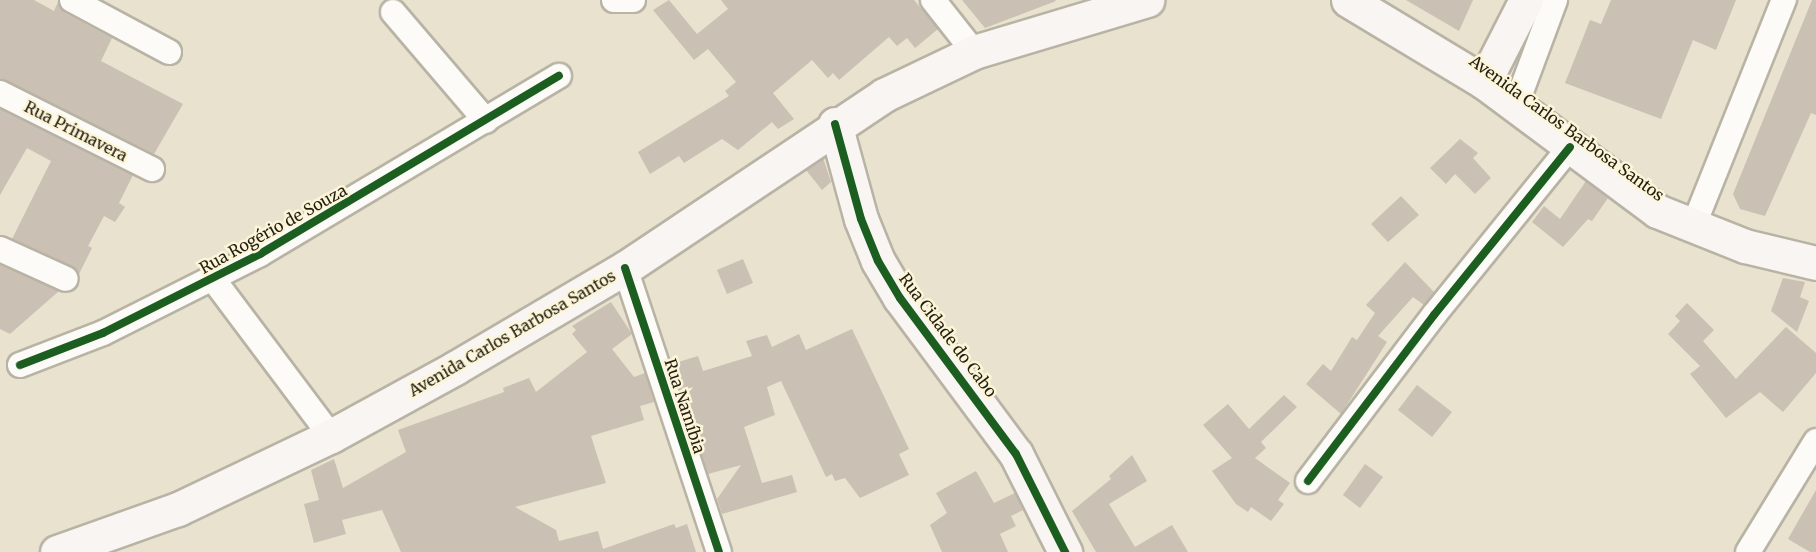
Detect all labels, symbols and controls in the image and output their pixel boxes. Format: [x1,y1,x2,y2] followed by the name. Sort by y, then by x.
[1466,51,1668,205] street label: Avenida Carlos Barbosa Santos
[21,97,131,165] street label: Rua Primavera
[196,180,350,278] street label: Rua Rogério de Souza
[405,266,619,400] street label: Avenida Carlos Barbosa Santos
[895,269,1001,401] street label: Rua Cidade do Cabo
[661,356,709,456] street label: Rua Namíbia

